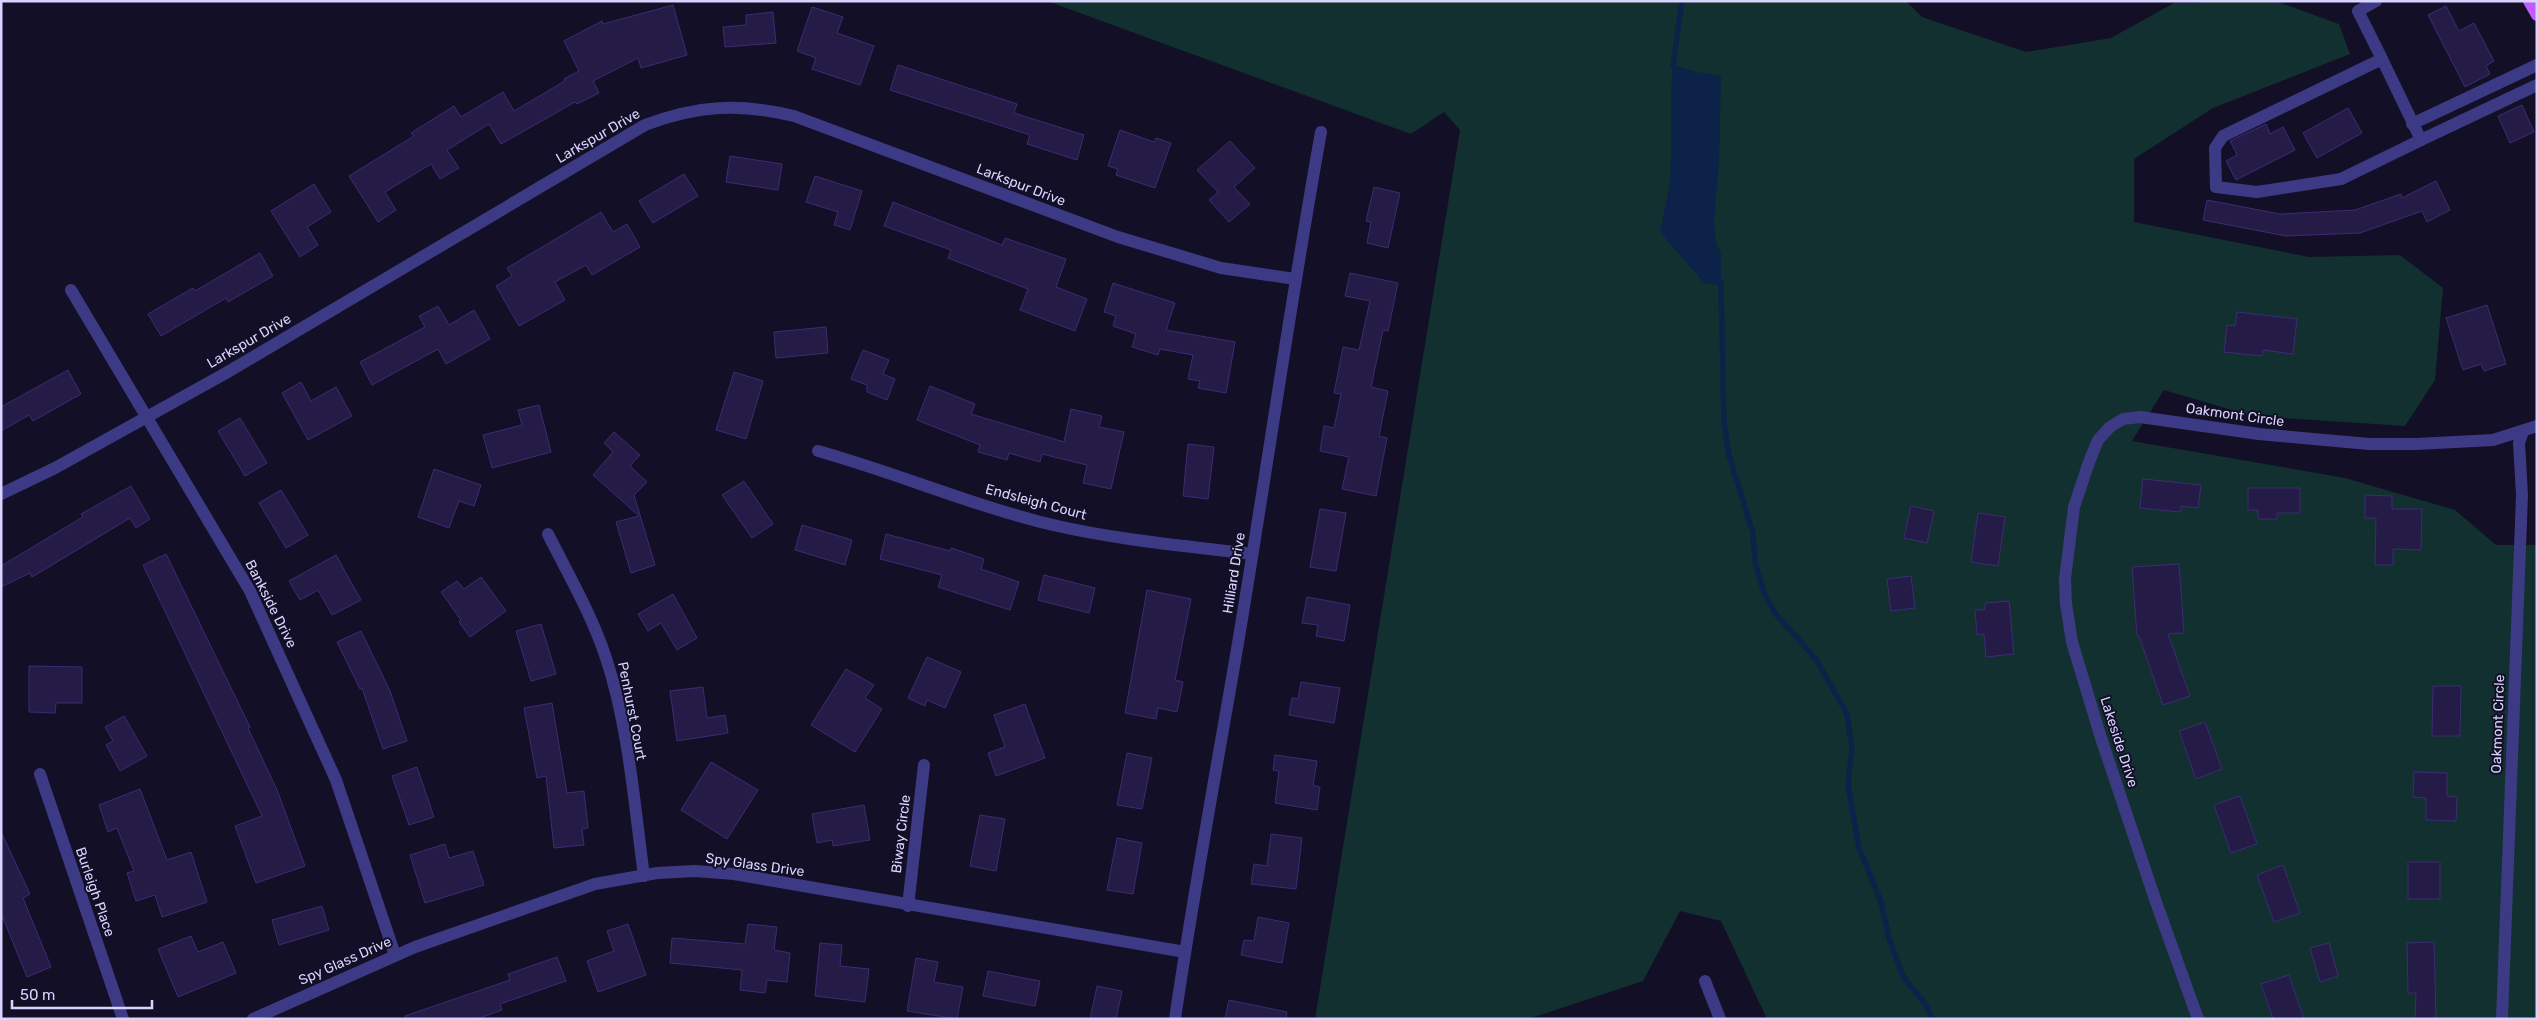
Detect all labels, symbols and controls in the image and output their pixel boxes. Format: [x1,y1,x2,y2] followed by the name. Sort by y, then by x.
[553,105,643,167] street label: Larkspur Drive
[974,160,1068,210] street label: Larkspur Drive
[204,310,294,372] street label: Larkspur Drive
[2185,400,2285,430] street label: Oakmont Circle
[984,480,1089,524] street label: Endsleigh Court
[1219,531,1249,615] street label: Hilliard Drive
[242,557,301,651] street label: Bankside Drive
[614,660,650,762] street label: Penhurst Court
[2488,674,2508,774] street label: Oakmont Circle
[2096,695,2142,790] street label: Lakeside Drive
[888,794,914,874] street label: Biway Circle
[72,845,118,939] street label: Burleigh Place
[704,850,806,880] street label: Spy Glass Drive
[296,933,394,989] street label: Spy Glass Drive
[12,978,152,1010] scale bar
[20,986,55,1004] text: 50 m

